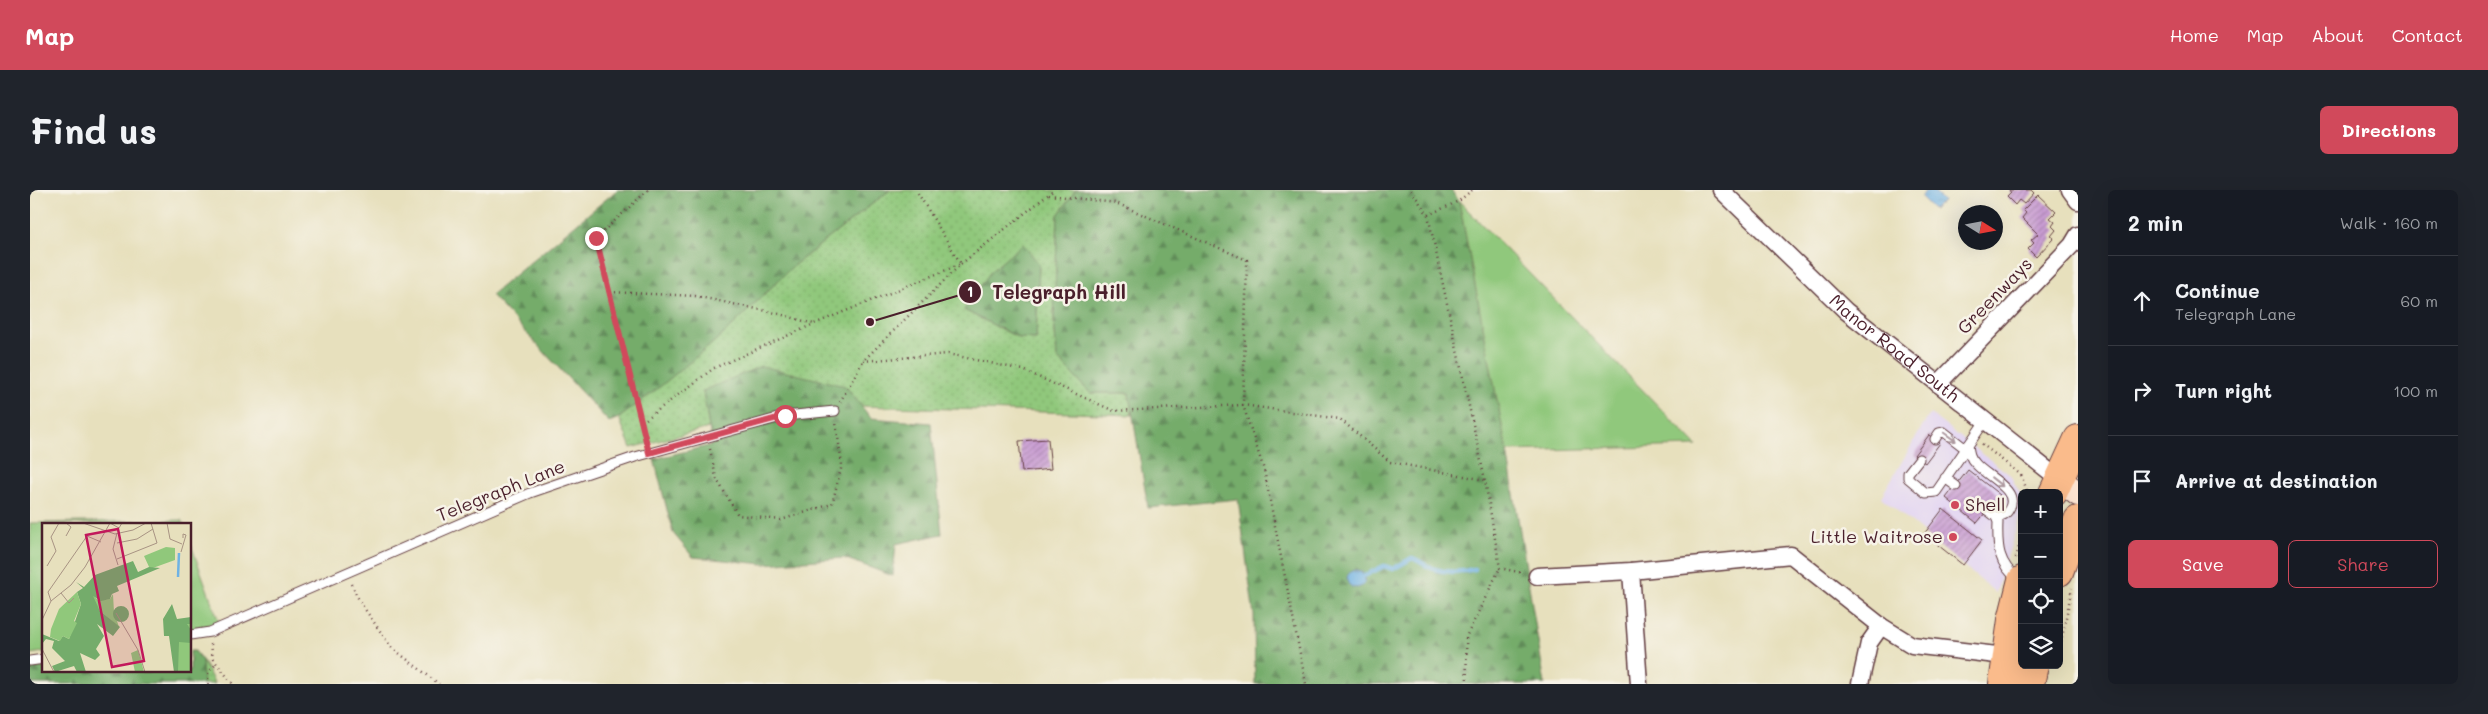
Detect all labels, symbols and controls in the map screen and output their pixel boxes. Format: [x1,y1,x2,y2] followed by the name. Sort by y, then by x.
[25,20,74,51] text: Map
[2170,23,2219,47] text: Home
[2247,23,2283,47] text: Map
[2311,23,2364,47] text: About
[2392,23,2463,47] text: Contact
[2320,106,2458,154] button: Directions
[30,107,157,153] text: Find us
[1958,205,2003,250] north arrow
[2128,209,2183,236] text: 2 min
[2340,212,2438,233] text: Walk · 160 m
[585,227,608,250] route end
[1952,252,2037,339] street label: Greenways
[958,275,1136,309] callout: Telegraph Hill
[2175,278,2260,303] text: Continue
[992,279,1126,304] text: Telegraph Hill
[967,281,973,301] text: 1
[2128,287,2156,315] icon: ahead
[1825,288,1965,407] street label: Manor Road South
[2401,290,2438,311] text: 60 m
[2175,303,2296,324] text: Telegraph Lane
[2128,377,2156,405] icon: right
[2175,378,2272,403] text: Turn right
[2393,380,2438,401] text: 100 m
[774,405,797,428] route start
[1943,432,1957,442] one-way arrow
[433,453,568,527] street label: Telegraph Lane
[2128,467,2156,495] icon: arrive
[2175,468,2378,493] text: Arrive at destination
[1990,477,2003,488] one-way arrow
[2018,489,2063,669] map controls
[2018,489,2063,534] button: +
[1965,492,2005,516] place label: Shell
[1949,499,1961,511] marker: Shell
[42,523,191,672] inset map
[1811,524,1943,548] place label: Little Waitrose
[1947,531,1959,543] marker: Little Waitrose
[2018,534,2063,579] button: −
[2128,540,2278,588] button: Save
[2288,540,2438,588] button: Share
[2018,579,2063,624] button: locate
[2018,624,2063,669] button: layers

